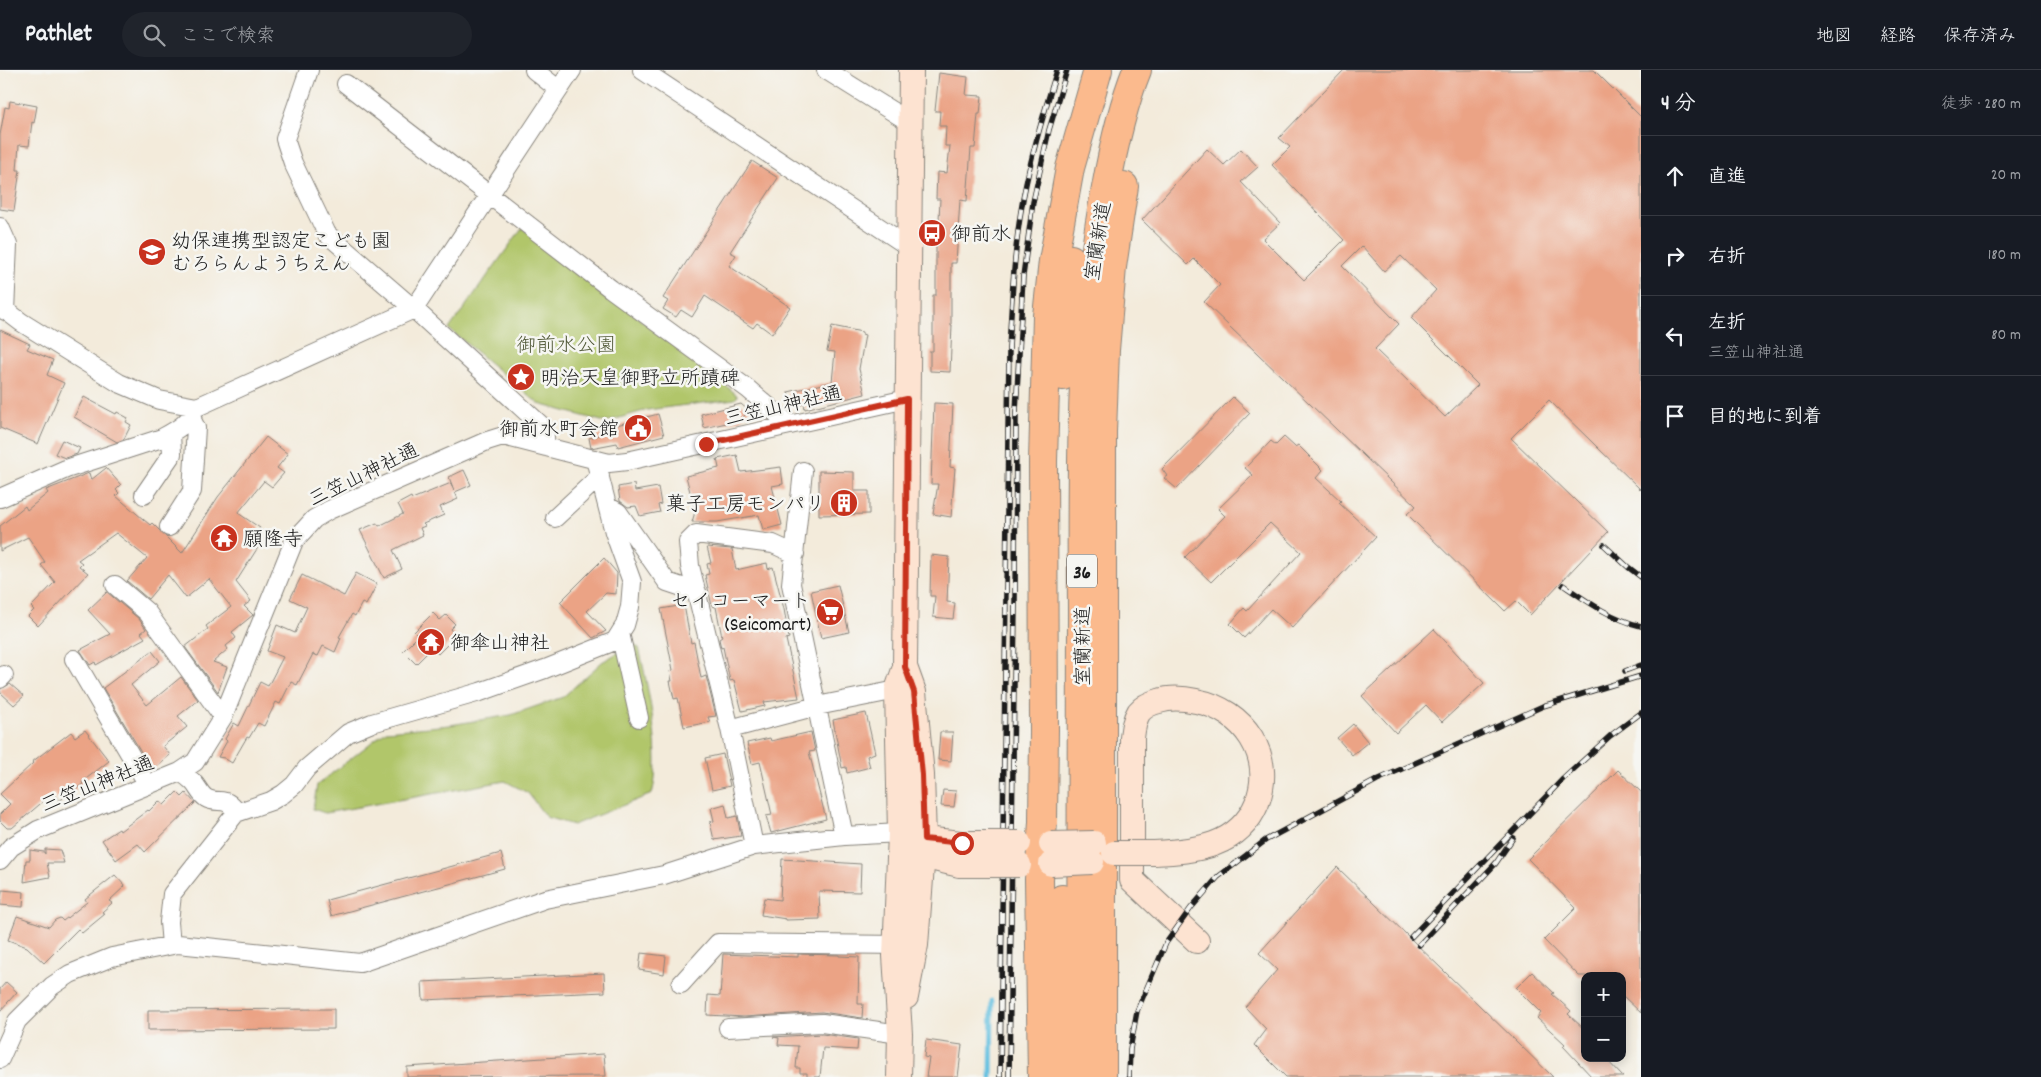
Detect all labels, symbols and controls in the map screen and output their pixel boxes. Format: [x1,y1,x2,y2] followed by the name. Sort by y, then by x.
[122,12,472,57] search box
[25,18,92,52] text: Pathlet
[140,21,168,49] icon: search
[180,24,275,51] text: ここで検索
[1816,25,1852,50] text: 地図
[1880,25,1916,50] text: 経路
[1944,25,2016,50] text: 保存済み
[1661,90,1696,120] text: 4 分
[1941,93,2021,116] text: 徒歩 · 280 m
[1661,162,1689,190] icon: ahead
[1991,164,2021,187] text: 20 m
[1708,165,1746,192] text: 直進
[1080,200,1120,283] street label: 室蘭新道
[917,218,947,248] bus stop icon: 御前水
[951,222,1011,250] place label: 御前水
[171,229,391,280] place label: 幼保連携型認定こども園 むろらんようちえん
[137,237,167,267] school or university icon: 幼保連携型認定こども園 むろらんようちえん
[1661,242,1689,270] icon: right
[1988,244,2021,267] text: 180 m
[1708,245,1746,272] text: 右折
[1708,311,1746,338] text: 左折
[1661,322,1689,350] icon: left
[1991,324,2021,347] text: 80 m
[516,333,616,361] park label: 御前水公園
[1708,342,1804,365] text: 三笠山神社通
[506,362,536,392] place icon: 明治天皇御野立所蹟碑
[540,366,740,394] place label: 明治天皇御野立所蹟碑
[722,381,845,435] street label: 三笠山神社通
[1661,402,1689,430] icon: arrive
[1708,405,1822,432] text: 目的地に到着
[623,413,653,443] public building icon: 御前水町会館
[499,417,619,445] place label: 御前水町会館
[695,433,718,456] route end
[304,438,424,516] street label: 三笠山神社通
[829,488,859,518] building icon: 菓子工房モンパリ
[666,492,825,520] place label: 菓子工房モンパリ
[209,523,239,553] temple icon: 願隆寺
[243,527,303,555] place label: 願隆寺
[1067,554,1097,588] road number: 36
[671,589,811,640] place label: セイコーマート (Seicomart)
[815,597,845,627] supermarket icon: セイコーマート (Seicomart)
[1071,606,1099,686] street label: 室蘭新道
[416,627,446,657] temple icon: 御傘山神社
[450,631,550,659] place label: 御傘山神社
[37,750,159,821] street label: 三笠山神社通
[951,832,974,855] route start
[1581,972,1626,1062] map controls
[1581,972,1626,1017] button: +
[1581,1017,1626,1062] button: −

